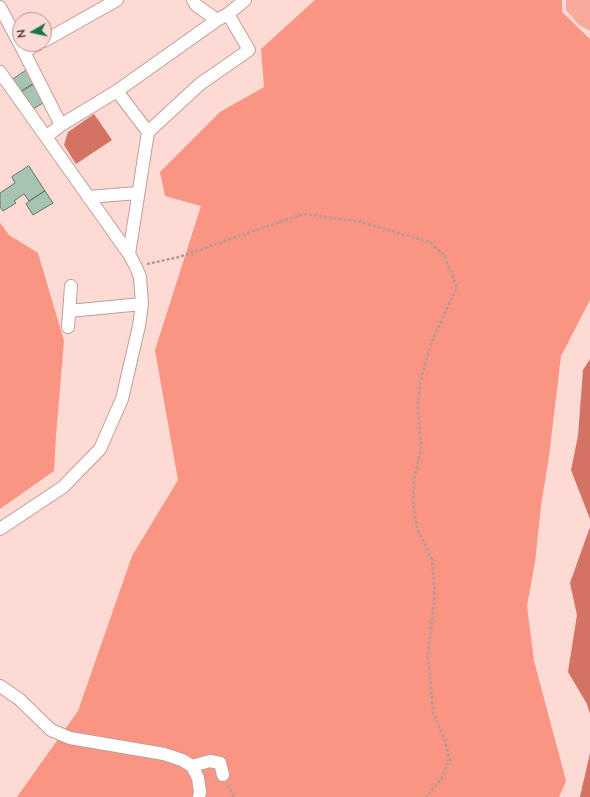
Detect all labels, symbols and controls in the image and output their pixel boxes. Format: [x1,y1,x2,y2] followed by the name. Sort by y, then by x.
[12,12,52,52] north arrow
[14,29,28,39] text: N

